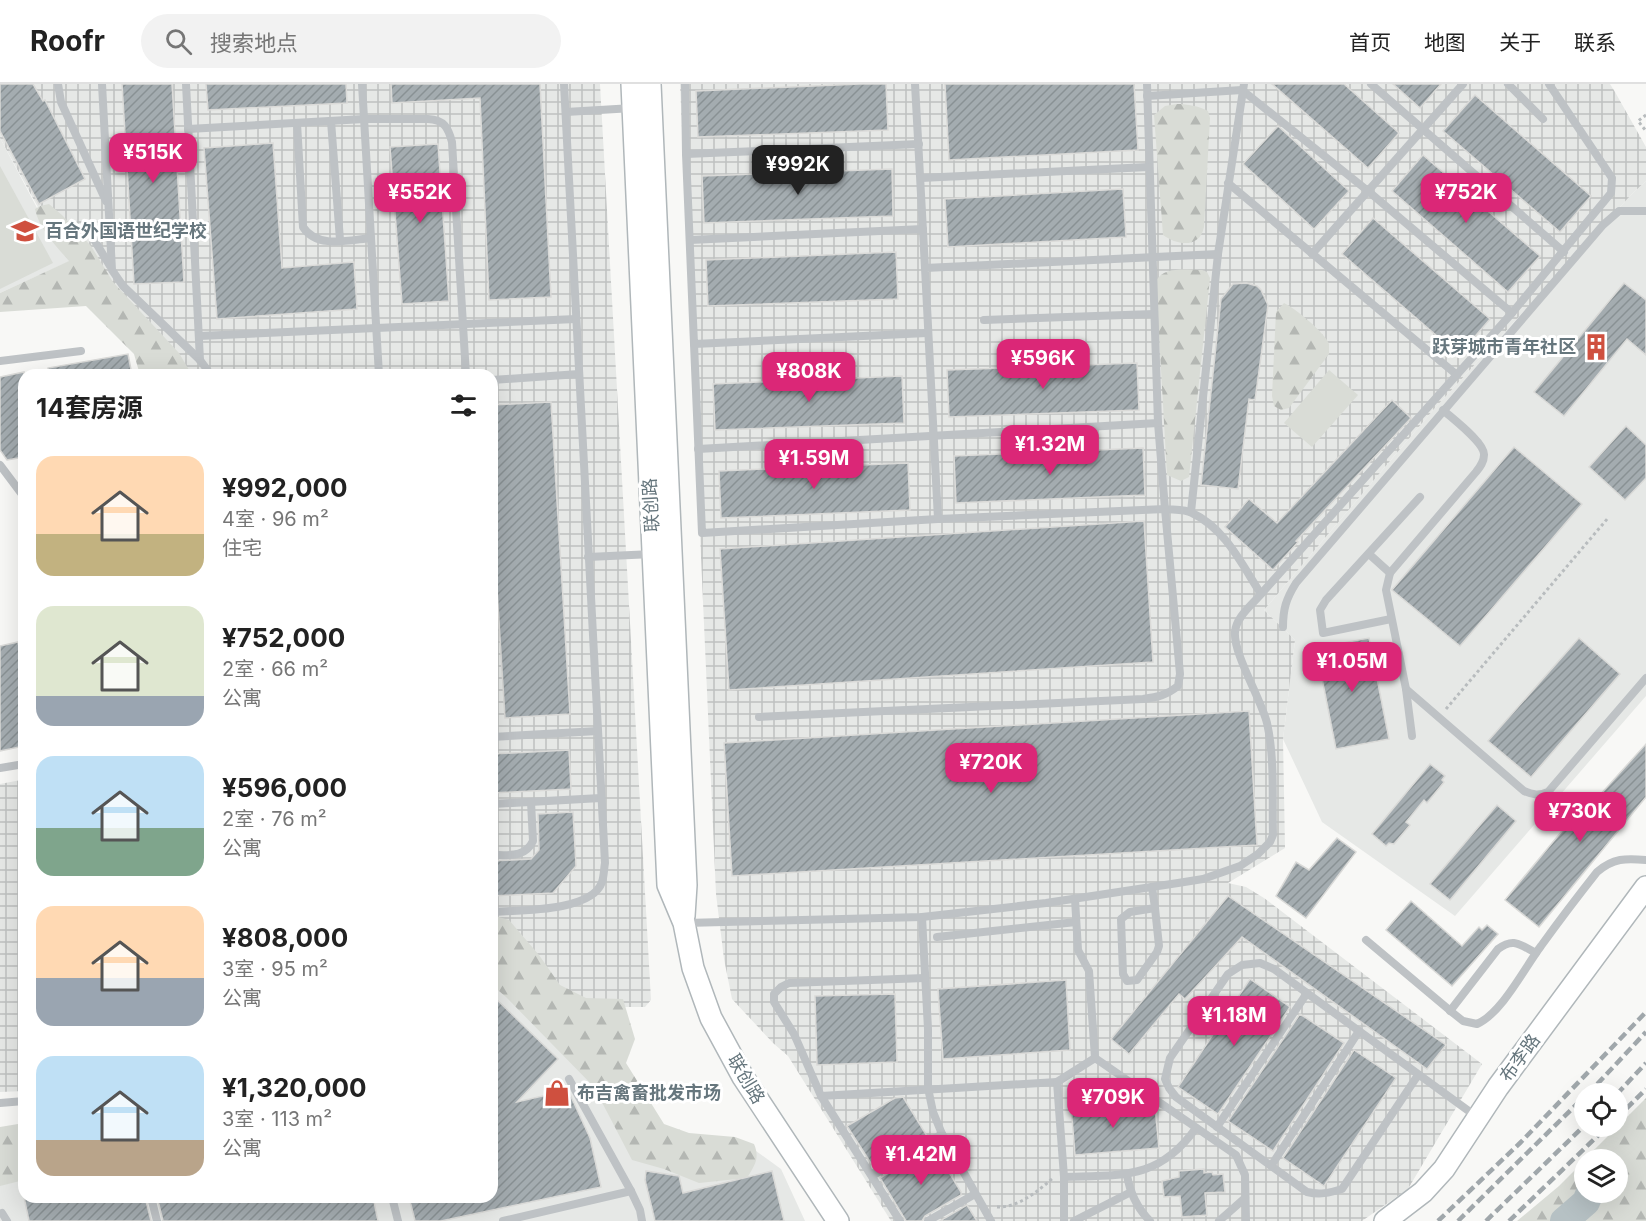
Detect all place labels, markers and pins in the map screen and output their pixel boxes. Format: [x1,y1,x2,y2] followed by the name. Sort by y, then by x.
[111,133,195,184] pin: ¥515K
[756,145,840,196] pin: ¥992K
[378,173,462,224] pin: ¥552K
[1424,173,1508,224] pin: ¥752K
[10,216,40,246] school or university icon: 百合外国语世纪学校
[45,220,207,241] place label: 百合外国语世纪学校
[1581,332,1611,362] building icon: 跃芽城市青年社区
[1432,336,1576,357] place label: 跃芽城市青年社区
[1001,339,1085,390] pin: ¥596K
[767,352,851,403] pin: ¥808K
[1001,425,1099,476] pin: ¥1.32M
[765,439,863,490] pin: ¥1.59M
[1303,642,1401,693] pin: ¥1.05M
[949,743,1033,794] pin: ¥720K
[1538,792,1622,843] pin: ¥730K
[1185,996,1283,1047] pin: ¥1.18M
[542,1078,572,1108] shop icon: 布吉禽畜批发市场
[1071,1078,1155,1129] pin: ¥709K
[577,1082,721,1103] place label: 布吉禽畜批发市场
[872,1135,970,1186] pin: ¥1.42M

